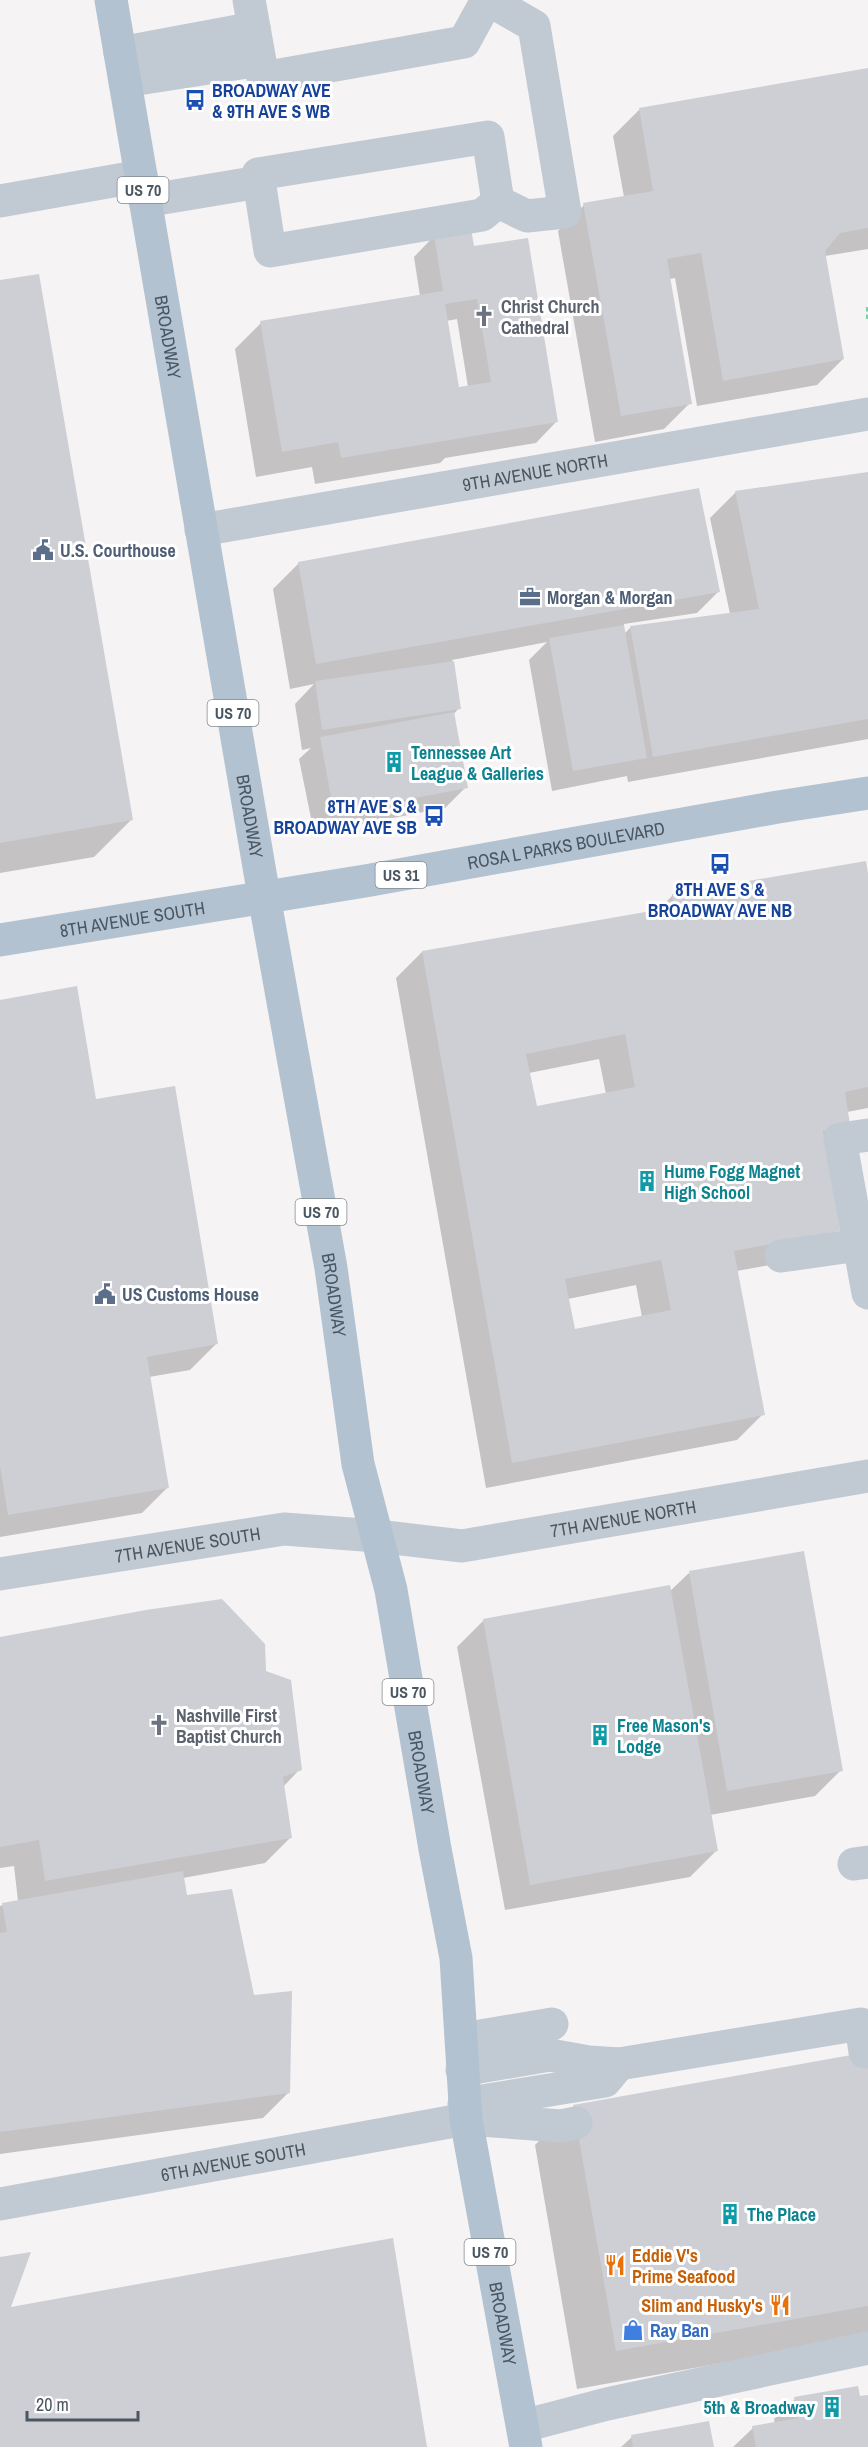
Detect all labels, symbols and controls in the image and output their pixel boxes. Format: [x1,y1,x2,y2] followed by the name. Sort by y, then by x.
[212,78,331,124] place label: BROADWAY AVE & 9TH AVE S WB
[183,88,207,112] bus stop icon: BROADWAY AVE & 9TH AVE S WB
[118,177,168,203] road number: US 70
[149,293,188,381] street label: BROADWAY
[501,294,599,340] place label: Christ Church Cathedral
[472,304,496,328] church icon: Christ Church Cathedral
[460,447,610,497] street label: 9TH AVENUE NORTH
[31,538,55,562] public building icon: U.S. Courthouse
[60,538,176,563] place label: U.S. Courthouse
[518,585,542,609] office icon: Morgan & Morgan
[547,585,672,610] place label: Morgan & Morgan
[208,700,258,726] road number: US 70
[411,740,544,786] place label: Tennessee Art League & Galleries
[382,750,406,774] building icon: Tennessee Art League & Galleries
[231,772,270,860] street label: BROADWAY
[273,794,417,840] place label: 8TH AVE S & BROADWAY AVE SB
[422,804,446,828] bus stop icon: 8TH AVE S & BROADWAY AVE SB
[465,815,667,875] street label: ROSA L PARKS BOULEVARD
[708,852,732,876] bus stop icon: 8TH AVE S & BROADWAY AVE NB
[376,862,426,888] road number: US 31
[648,877,793,923] place label: 8TH AVE S & BROADWAY AVE NB
[58,895,207,943] street label: 8TH AVENUE SOUTH
[664,1159,800,1205] place label: Hume Fogg Magnet High School
[635,1169,659,1193] building icon: Hume Fogg Magnet High School
[296,1199,346,1225] road number: US 70
[316,1251,353,1339] street label: BROADWAY
[93,1282,117,1306] public building icon: US Customs House
[122,1282,259,1307] place label: US Customs House
[549,1493,698,1543] street label: 7TH AVENUE NORTH
[113,1520,262,1568] street label: 7TH AVENUE SOUTH
[382,1679,434,1705] road number: US 70
[176,1703,282,1749] place label: Nashville First Baptist Church
[147,1713,171,1737] church icon: Nashville First Baptist Church
[617,1713,711,1759] place label: Free Mason's Lodge
[588,1723,612,1747] building icon: Free Mason's Lodge
[403,1729,441,1816] street label: BROADWAY
[159,2136,308,2187] street label: 6TH AVENUE SOUTH
[718,2202,742,2226] building icon: The Place
[747,2202,816,2227] place label: The Place
[464,2239,516,2265] road number: US 70
[632,2243,735,2289] place label: Eddie V's Prime Seafood
[603,2253,627,2277] restaurant icon: Eddie V's Prime Seafood
[484,2280,523,2368] street label: BROADWAY
[641,2293,763,2318] place label: Slim and Husky's
[768,2293,792,2317] restaurant icon: Slim and Husky's
[621,2318,645,2342] shop icon: Ray Ban
[650,2318,709,2343] place label: Ray Ban
[27,2384,138,2422] scale bar
[36,2392,69,2417] text: 20 m
[703,2395,816,2420] place label: 5th & Broadway
[820,2395,844,2419] building icon: 5th & Broadway

